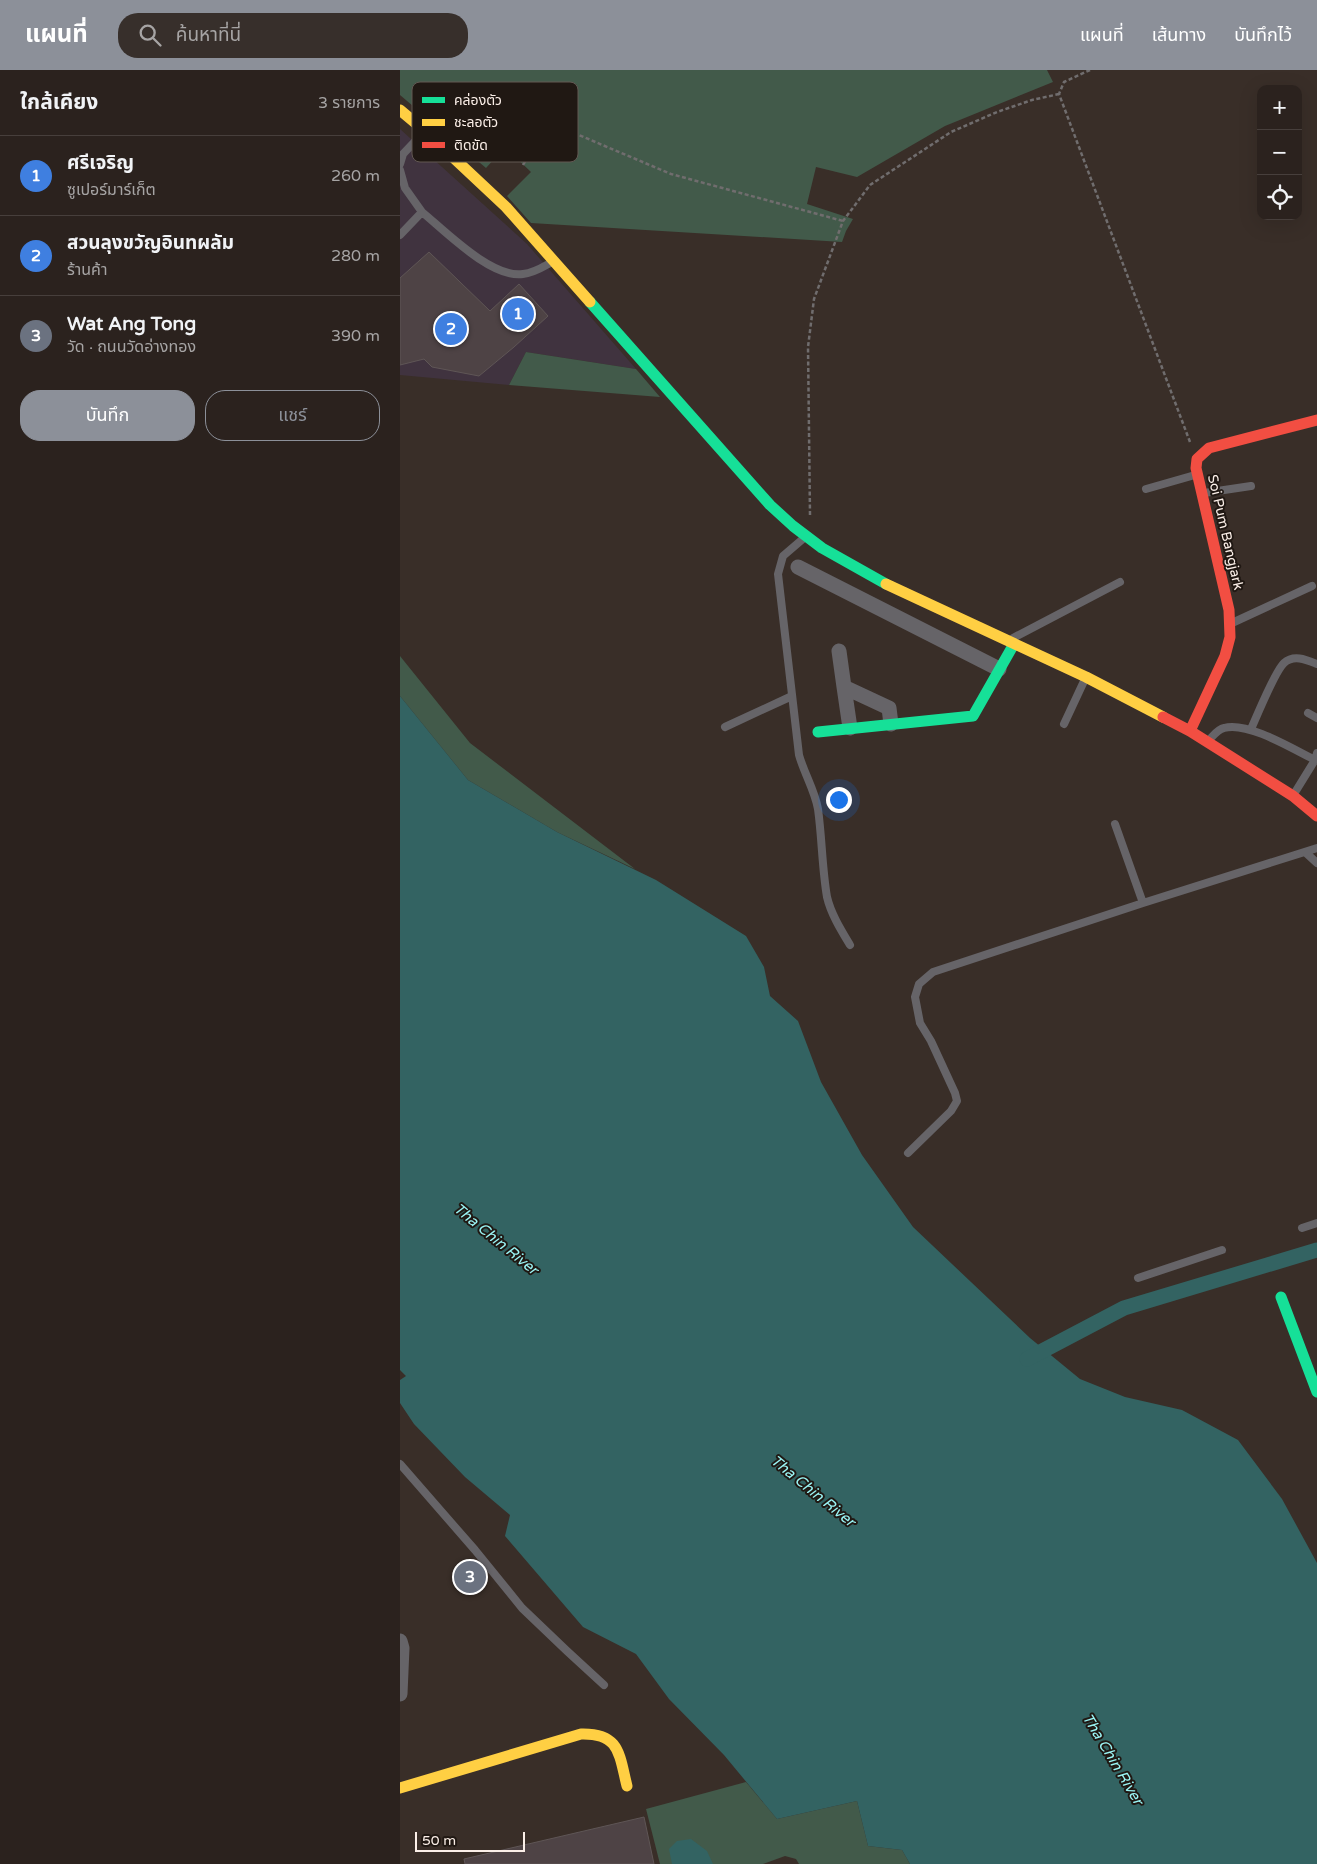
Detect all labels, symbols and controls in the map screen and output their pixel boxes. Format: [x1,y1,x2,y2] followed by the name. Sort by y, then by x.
[118,13,468,58] search box
[25,20,88,49] text: แผนที่
[136,21,164,49] icon: search
[176,24,241,46] text: ค้นหาที่นี่
[1080,24,1124,46] text: แผนที่
[1152,24,1206,46] text: เส้นทาง
[1234,24,1292,46] text: บันทึกไว้
[412,82,578,162] legend
[1257,85,1302,220] map controls
[1257,85,1302,130] button: +
[20,90,98,115] text: ใกล้เคียง
[454,92,502,109] text: คล่องตัว
[318,93,380,113] text: 3 รายการ
[454,114,498,131] text: ชะลอตัว
[1257,130,1302,175] button: −
[454,137,488,154] text: ติดขัด
[67,152,134,174] text: ศรีเจริญ
[31,166,41,186] text: 1
[331,166,380,186] text: 260 m
[1257,175,1302,220] button: locate
[67,180,156,200] text: ซูเปอร์มาร์เก็ต
[67,232,234,254] text: สวนลุงขวัญอินทผลัม
[31,246,41,266] text: 2
[331,246,380,266] text: 280 m
[67,260,107,280] text: ร้านค้า
[502,295,534,333] pin: 1
[435,310,467,348] pin: 2
[67,313,196,335] text: Wat Ang Tong
[31,326,41,346] text: 3
[331,326,380,346] text: 390 m
[67,337,196,357] text: วัด · ถนนวัดอ่างทอง
[20,390,195,441] button: บันทึก
[205,390,380,441] button: แชร์
[1204,473,1247,592] street label: Soi Pum Bangjark
[826,787,852,813] your location
[450,1199,544,1280] water label: Tha Chin River
[767,1451,861,1532] water label: Tha Chin River
[454,1558,486,1596] pin: 3
[1079,1710,1148,1810] water label: Tha Chin River
[415,1829,525,1852] scale bar
[422,1832,456,1849] text: 50 m

